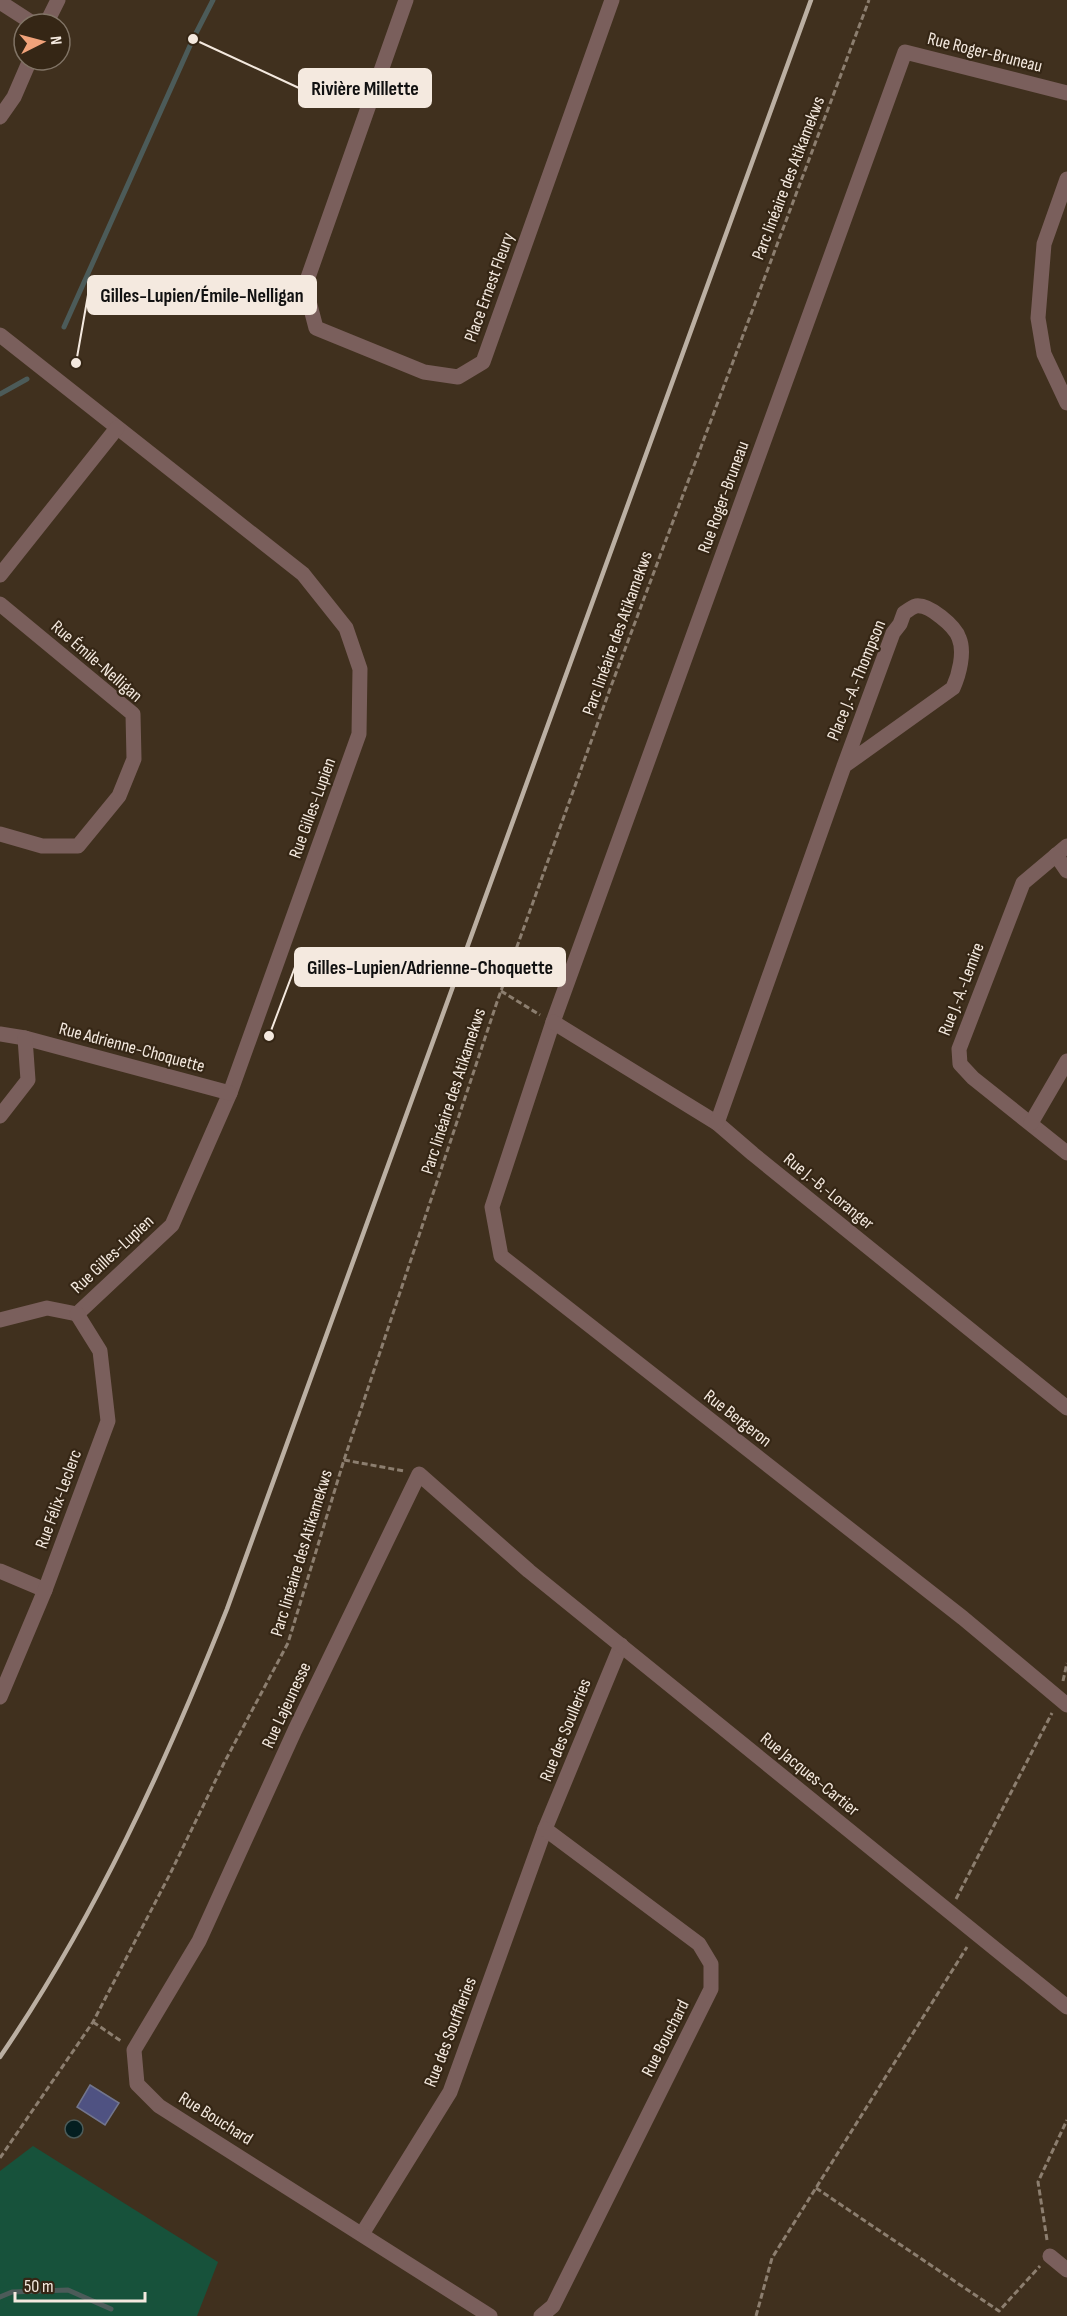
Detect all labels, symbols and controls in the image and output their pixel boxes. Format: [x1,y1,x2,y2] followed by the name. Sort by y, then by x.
[12,12,72,72] north arrow
[925,28,1044,77] street label: Rue Roger-Bruneau
[46,35,65,46] text: N
[299,69,431,107] callout: Rivière Millette
[311,77,419,101] text: Rivière Millette
[748,94,829,263] street label: Parc linéaire des Atikamekws
[460,230,519,345] street label: Place Ernest Fleury
[88,276,316,314] callout: Gilles-Lupien/Émile-Nelligan
[100,284,304,308] text: Gilles-Lupien/Émile-Nelligan
[693,438,753,556] street label: Rue Roger-Bruneau
[578,548,657,718] street label: Parc linéaire des Atikamekws
[47,616,147,707] street label: Rue Émile-Nelligan
[823,617,890,744] street label: Place J.-A.-Thompson
[285,755,340,861] street label: Rue Gilles-Lupien
[934,940,989,1039] street label: Rue J.-A.-Lemire
[295,948,565,986] callout: Gilles-Lupien/Adrienne-Choquette
[307,956,553,980] text: Gilles-Lupien/Adrienne-Choquette
[417,1006,490,1177] street label: Parc linéaire des Atikamekws
[57,1018,207,1077] street label: Rue Adrienne-Choquette
[779,1149,878,1234] street label: Rue J.-B.-Loranger
[67,1211,158,1298] street label: Rue Gilles-Lupien
[700,1385,776,1451] street label: Rue Bergeron
[31,1447,86,1551] street label: Rue Félix-Leclerc
[266,1467,337,1639] street label: Parc linéaire des Atikamekws
[257,1659,315,1752] street label: Rue Lajeunesse
[535,1676,596,1785] street label: Rue des Soulleries
[756,1728,863,1821] street label: Rue Jacques-Cartier
[420,1974,481,2090] street label: Rue des Souffleries
[637,1996,694,2080] street label: Rue Bouchard
[175,2087,257,2149] street label: Rue Bouchard
[15,2265,146,2303] scale bar
[24,2276,54,2297] text: 50 m

